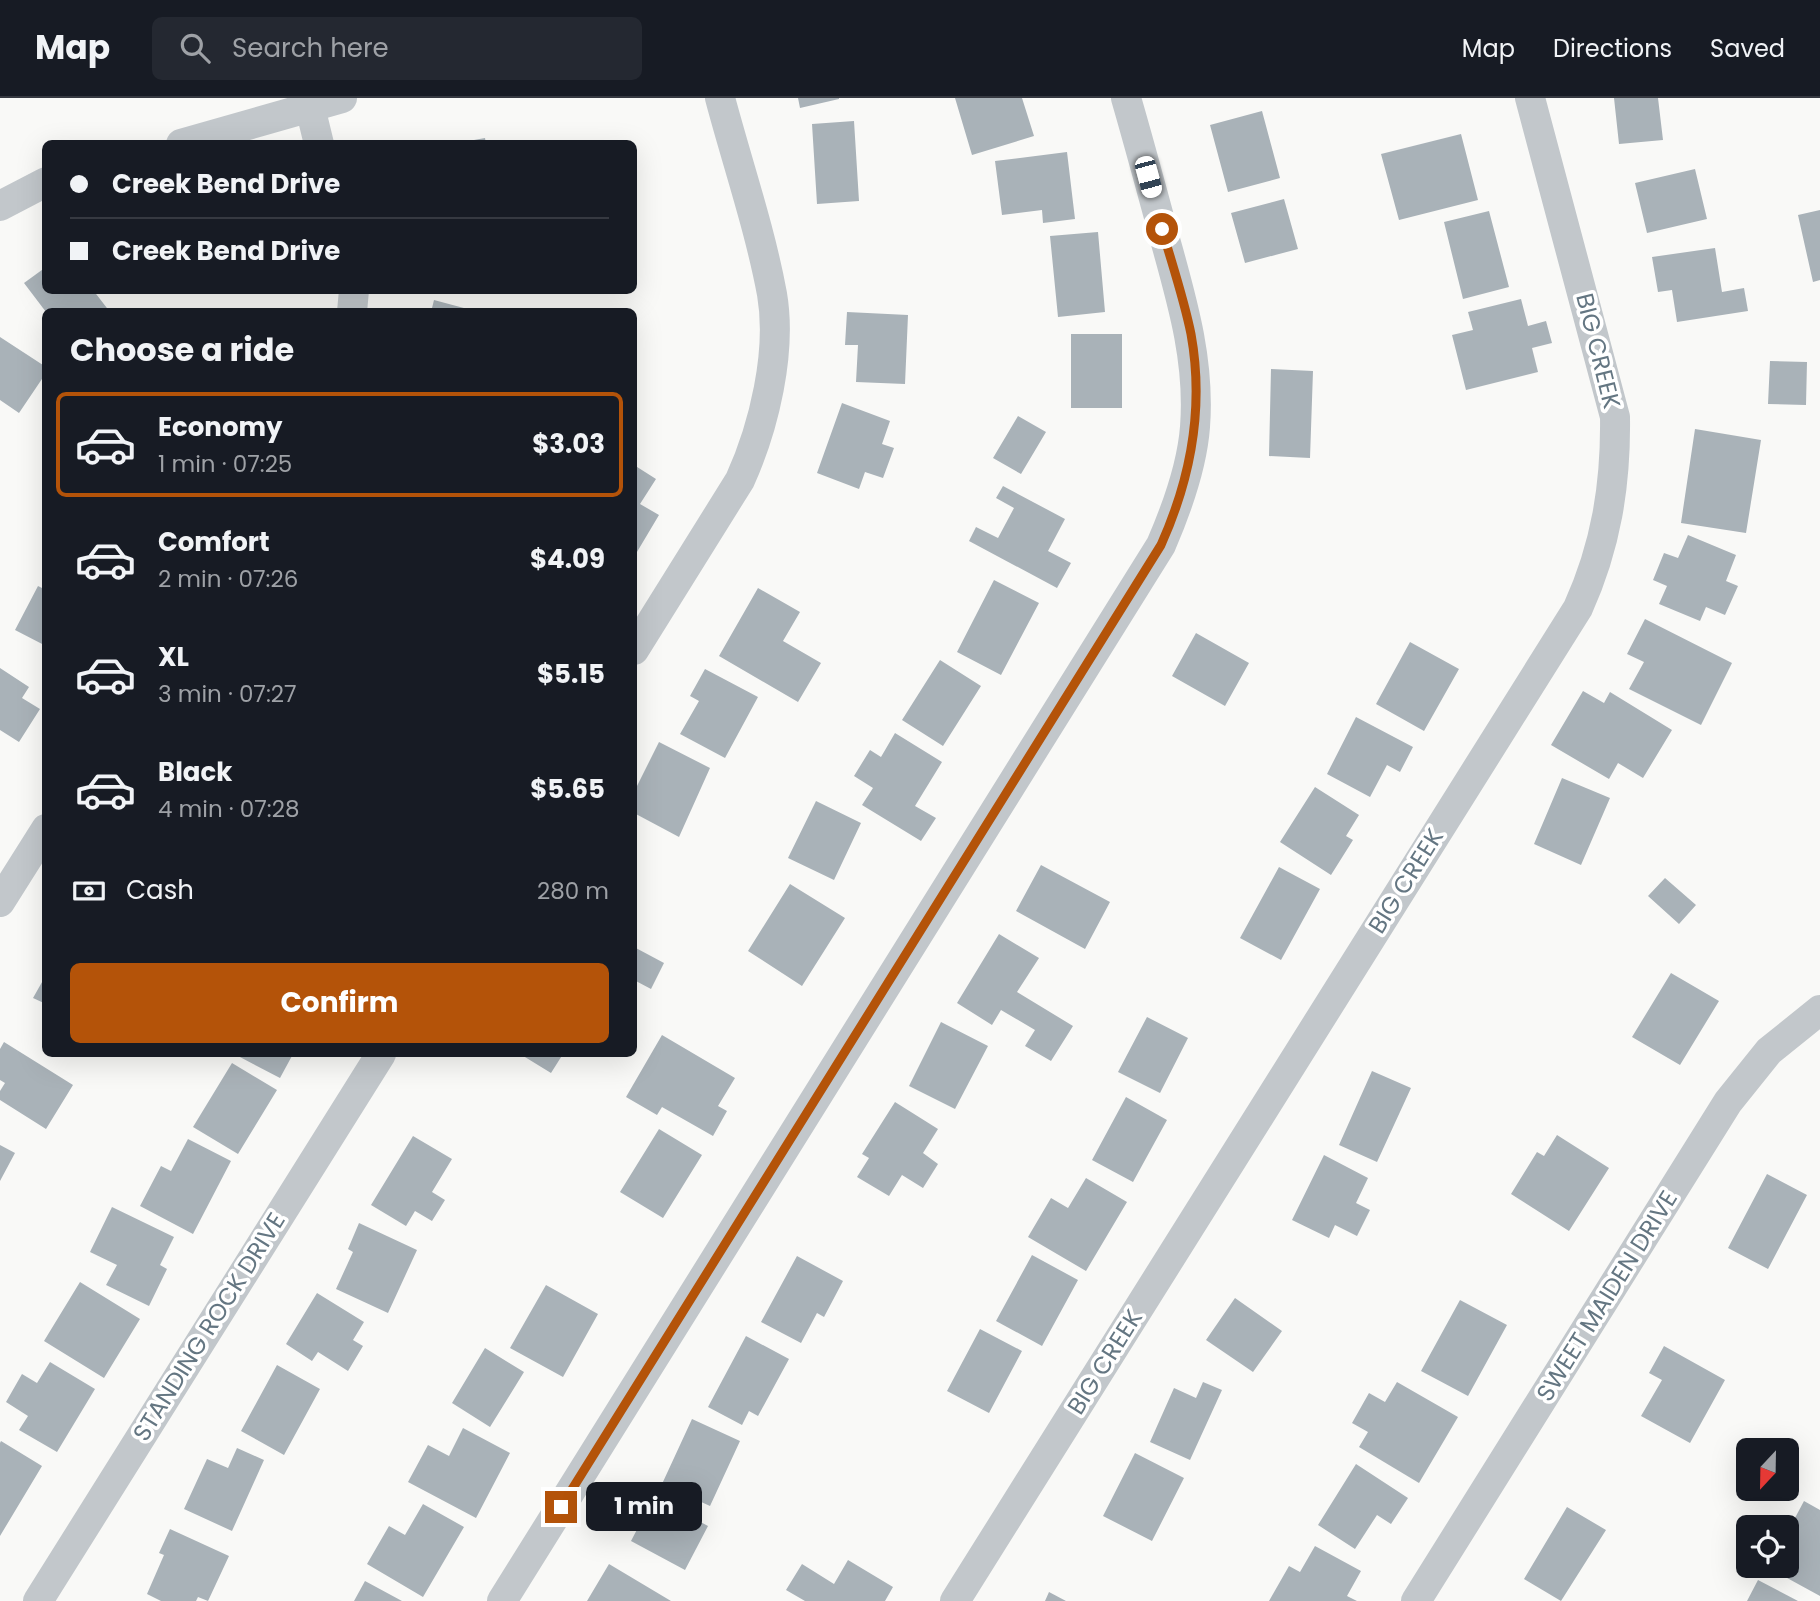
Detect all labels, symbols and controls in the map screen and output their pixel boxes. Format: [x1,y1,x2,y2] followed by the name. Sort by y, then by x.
[152,17,642,80] search box
[35,24,110,71] text: Map
[176,29,214,67] icon: search
[232,30,389,66] text: Search here
[1462,32,1515,65] text: Map
[1553,32,1672,65] text: Directions
[1710,32,1785,65] text: Saved
[1133,154,1164,200] car
[112,166,340,202] text: Creek Bend Drive
[1146,213,1178,245] route start
[112,233,340,269] text: Creek Bend Drive
[1568,290,1629,412] street label: BIG CREEK
[70,327,294,372] text: Choose a ride
[158,409,282,445] text: Economy
[74,413,137,476] icon: car
[532,426,605,462] text: $3.03
[158,448,292,480] text: 1 min · 07:25
[158,524,270,560] text: Comfort
[74,528,137,591] icon: car
[530,541,605,577] text: $4.09
[158,563,298,595] text: 2 min · 07:26
[158,639,189,675] text: XL
[74,643,137,706] icon: car
[537,656,605,692] text: $5.15
[158,678,297,710] text: 3 min · 07:27
[158,754,232,790] text: Black
[74,758,137,821] icon: car
[530,771,605,807] text: $5.65
[158,793,299,825] text: 4 min · 07:28
[1360,822,1451,939] street label: BIG CREEK
[70,872,108,910] icon: cash
[126,872,194,908] text: Cash
[537,875,609,907] text: 280 m
[70,963,609,1043] button: Confirm
[1528,1184,1685,1407] street label: SWEET MAIDEN DRIVE
[125,1206,292,1447] street label: STANDING ROCK DRIVE
[1059,1303,1150,1420] street label: BIG CREEK
[1736,1438,1799,1502] north arrow
[1736,1438,1799,1578] map controls
[586,1482,701,1532] callout: 1 min
[614,1490,674,1522] text: 1 min
[545,1491,577,1523] route end
[1736,1515,1799,1578] button: locate

